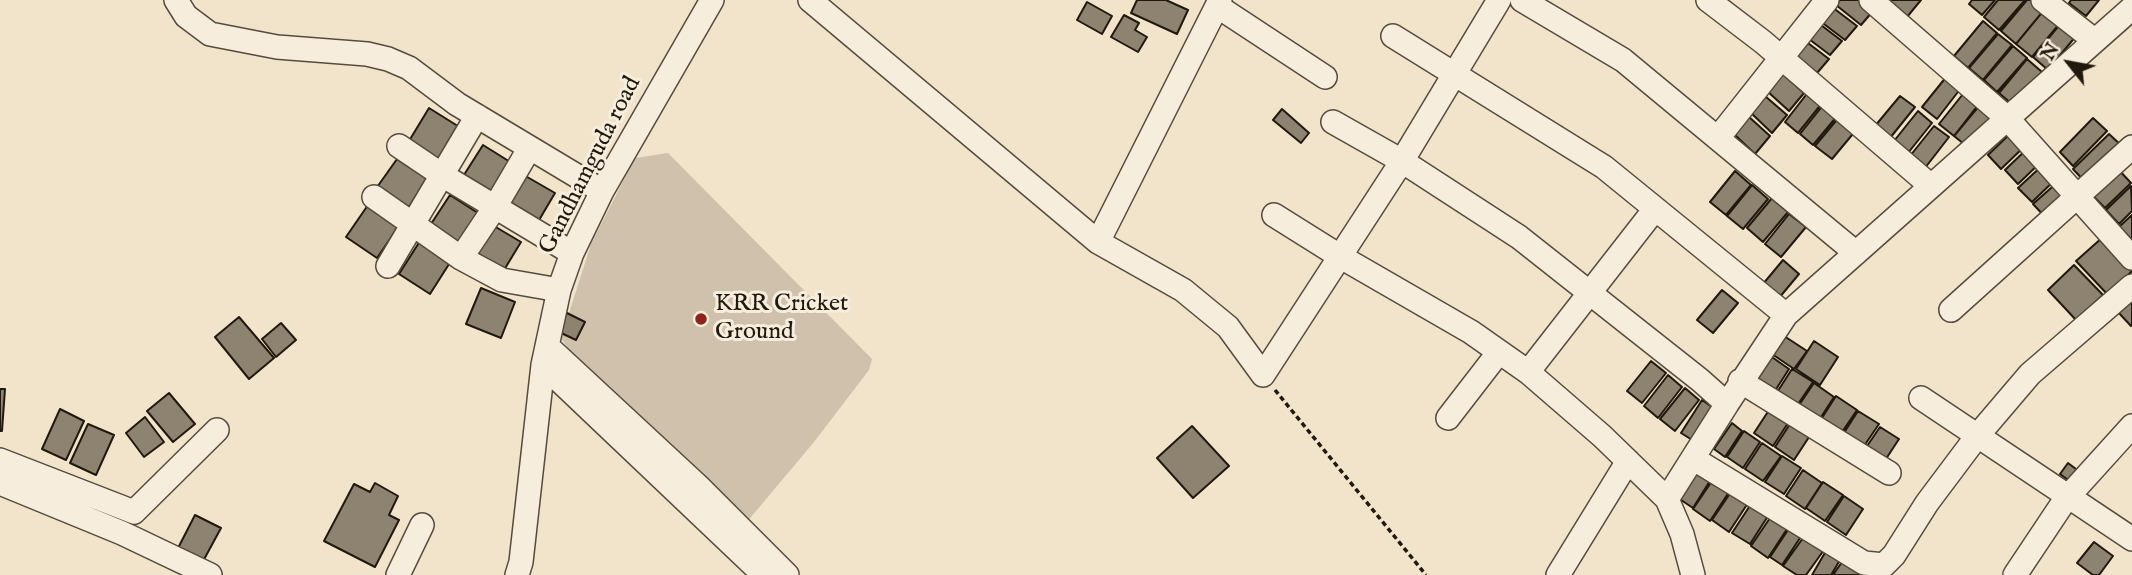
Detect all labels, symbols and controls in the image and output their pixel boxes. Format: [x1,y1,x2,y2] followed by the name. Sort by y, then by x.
[2034,28,2104,98] north arrow
[2036,39,2066,65] text: N
[534,72,648,260] street label: Gandhamguda road
[715,291,848,347] place label: KRR Cricket Ground
[693,311,709,327] marker: KRR Cricket Ground

